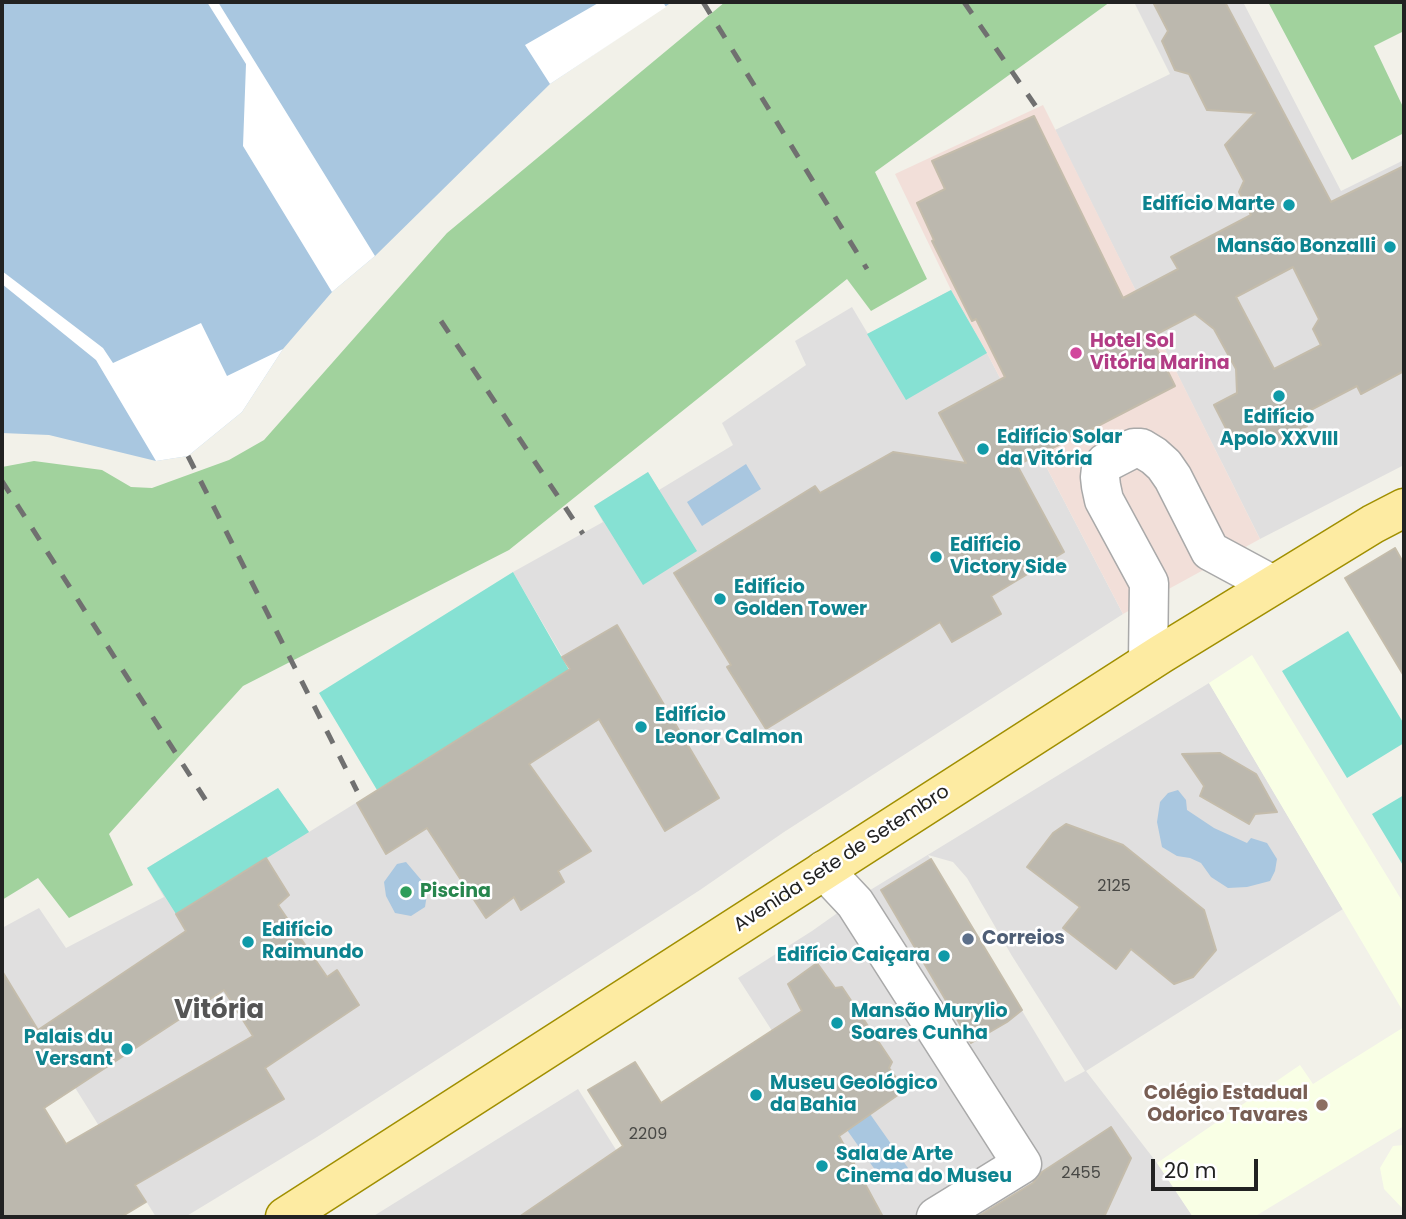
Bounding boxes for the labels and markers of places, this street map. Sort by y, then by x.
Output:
place label: Edifício Marte [1142,194,1275,216]
marker: Edifício Marte [1281,197,1297,213]
place label: Mansão Bonzalli [1217,236,1376,258]
marker: Mansão Bonzalli [1382,239,1398,255]
place label: Hotel Sol Vitória Marina [1090,331,1230,375]
marker: Hotel Sol Vitória Marina [1068,345,1084,361]
marker: Edifício Apolo XXVIII [1271,388,1287,404]
place label: Edifício Apolo XXVIII [1220,407,1338,451]
place label: Edifício Solar da Vitória [997,427,1122,471]
marker: Edifício Solar da Vitória [975,441,991,457]
place label: Edifício Victory Side [950,535,1067,579]
marker: Edifício Victory Side [928,549,944,565]
place label: Edifício Golden Tower [734,577,867,621]
marker: Edifício Golden Tower [712,591,728,607]
place label: Edifício Leonor Calmon [655,705,803,749]
marker: Edifício Leonor Calmon [633,719,649,735]
place label: Piscina [420,881,491,903]
marker: Piscina [398,884,414,900]
place label: Edifício Raimundo [262,920,364,964]
place label: Correios [982,928,1065,950]
marker: Correios [960,931,976,947]
marker: Edifício Raimundo [240,934,256,950]
place label: Edifício Caiçara [777,945,930,967]
marker: Edifício Caiçara [936,948,952,964]
place label: Mansão Murylio Soares Cunha [851,1001,1007,1045]
marker: Mansão Murylio Soares Cunha [829,1015,845,1031]
place label: Palais du Versant [24,1027,113,1071]
marker: Palais du Versant [119,1041,135,1057]
place label: Museu Geológico da Bahia [770,1073,937,1117]
place label: Colégio Estadual Odorico Tavares [1144,1083,1308,1127]
marker: Museu Geológico da Bahia [748,1087,764,1103]
marker: Colégio Estadual Odorico Tavares [1314,1097,1330,1113]
place label: Sala de Arte Cinema do Museu [836,1144,1012,1188]
marker: Sala de Arte Cinema do Museu [814,1158,830,1174]

